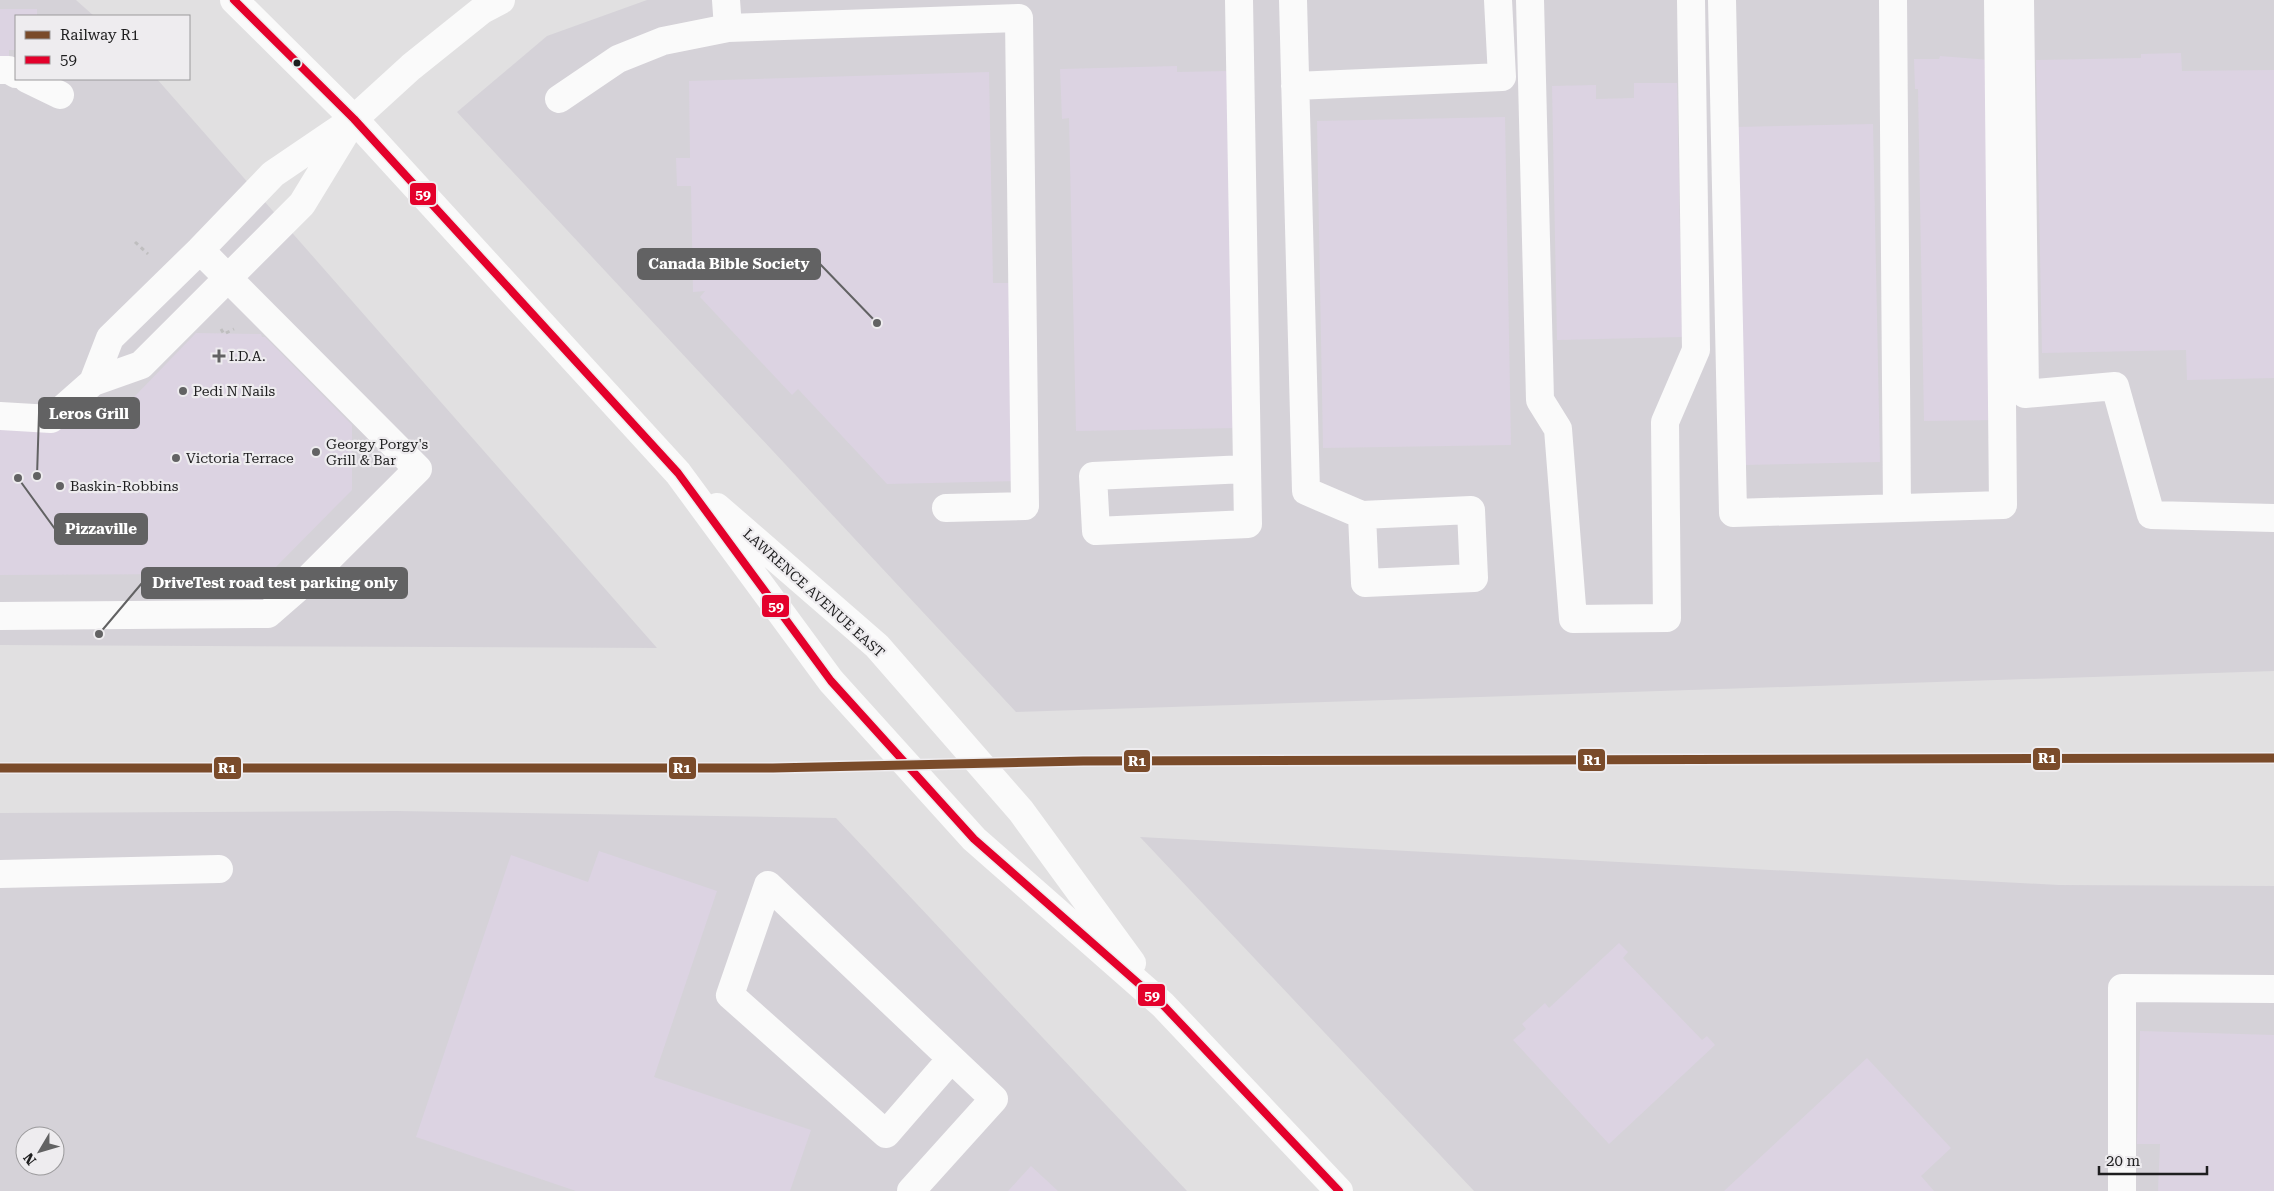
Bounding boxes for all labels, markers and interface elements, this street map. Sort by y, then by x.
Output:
legend [15,15,190,80]
text: Railway R1 [60,26,139,44]
text: 59 [60,51,77,69]
unlabelled marker [292,58,302,68]
line badge: 59 [409,182,437,206]
text: 59 [415,186,431,202]
callout: Canada Bible Society [638,249,820,279]
text: Canada Bible Society [648,255,810,273]
place label: I.D.A. [229,348,266,364]
marker: I.D.A. [213,350,225,362]
place label: Pedi N Nails [193,383,276,399]
marker: Pedi N Nails [177,385,189,397]
callout: Leros Grill [39,398,139,428]
text: Leros Grill [49,405,129,423]
place label: Georgy Porgy's Grill & Bar [326,436,428,468]
marker: Georgy Porgy's Grill & Bar [310,446,322,458]
place label: Victoria Terrace [186,450,294,466]
marker: Victoria Terrace [170,452,182,464]
place label: Baskin-Robbins [70,478,179,494]
marker: Baskin-Robbins [54,480,66,492]
callout: Pizzaville [55,514,147,544]
text: Pizzaville [65,520,137,538]
street label: LAWRENCE AVENUE EAST [740,525,888,661]
callout: DriveTest road test parking only [142,568,407,598]
text: DriveTest road test parking only [152,574,398,592]
line badge: 59 [761,594,790,618]
text: 59 [768,598,784,614]
line badge: R1 [2032,747,2061,771]
line badge: R1 [1577,748,1606,772]
line badge: R1 [1123,749,1151,773]
text: R1 [2038,750,2056,766]
text: R1 [1583,752,1601,768]
text: R1 [1128,753,1146,769]
line badge: R1 [213,756,242,780]
line badge: R1 [668,756,697,780]
text: R1 [218,760,236,776]
text: R1 [673,760,691,776]
line badge: 59 [1137,983,1166,1007]
text: 59 [1144,987,1160,1003]
north arrow [15,1126,65,1176]
scale bar [2099,1144,2206,1176]
text: N [20,1150,39,1168]
text: 20 m [2106,1152,2141,1170]

